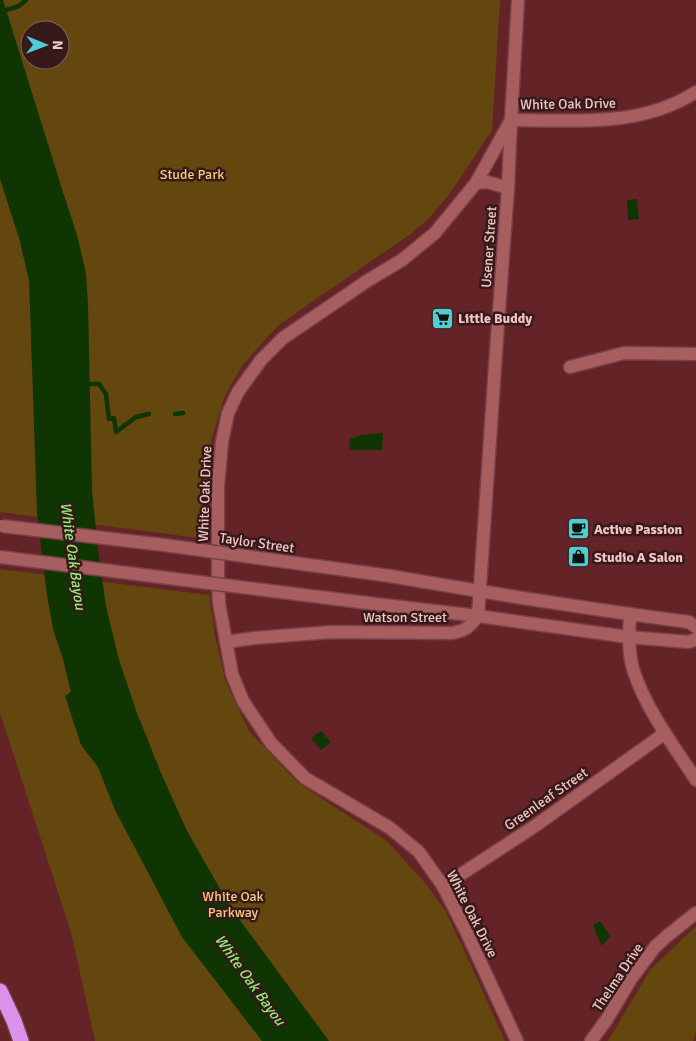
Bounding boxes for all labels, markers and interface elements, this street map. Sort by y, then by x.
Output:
north arrow [20,20,70,70]
text: N [49,40,66,50]
street label: White Oak Drive [520,95,616,113]
park label: Stude Park [160,166,224,183]
street label: Usener Street [478,206,500,288]
supermarket icon: Little Buddy [430,306,454,330]
place label: Little Buddy [458,310,532,327]
street label: White Oak Drive [195,446,215,542]
water label: White Oak Bayou [57,501,90,612]
cafe icon: Active Passion [566,517,590,541]
place label: Active Passion [594,521,682,538]
street label: Taylor Street [219,529,296,557]
shop icon: Studio A Salon [566,545,590,569]
place label: Studio A Salon [594,549,683,566]
street label: Watson Street [363,609,447,626]
street label: Greenleaf Street [501,764,591,834]
street label: White Oak Drive [443,868,501,960]
park label: White Oak Parkway [202,888,264,921]
water label: White Oak Bayou [211,931,290,1030]
street label: Thelma Drive [589,940,647,1014]

